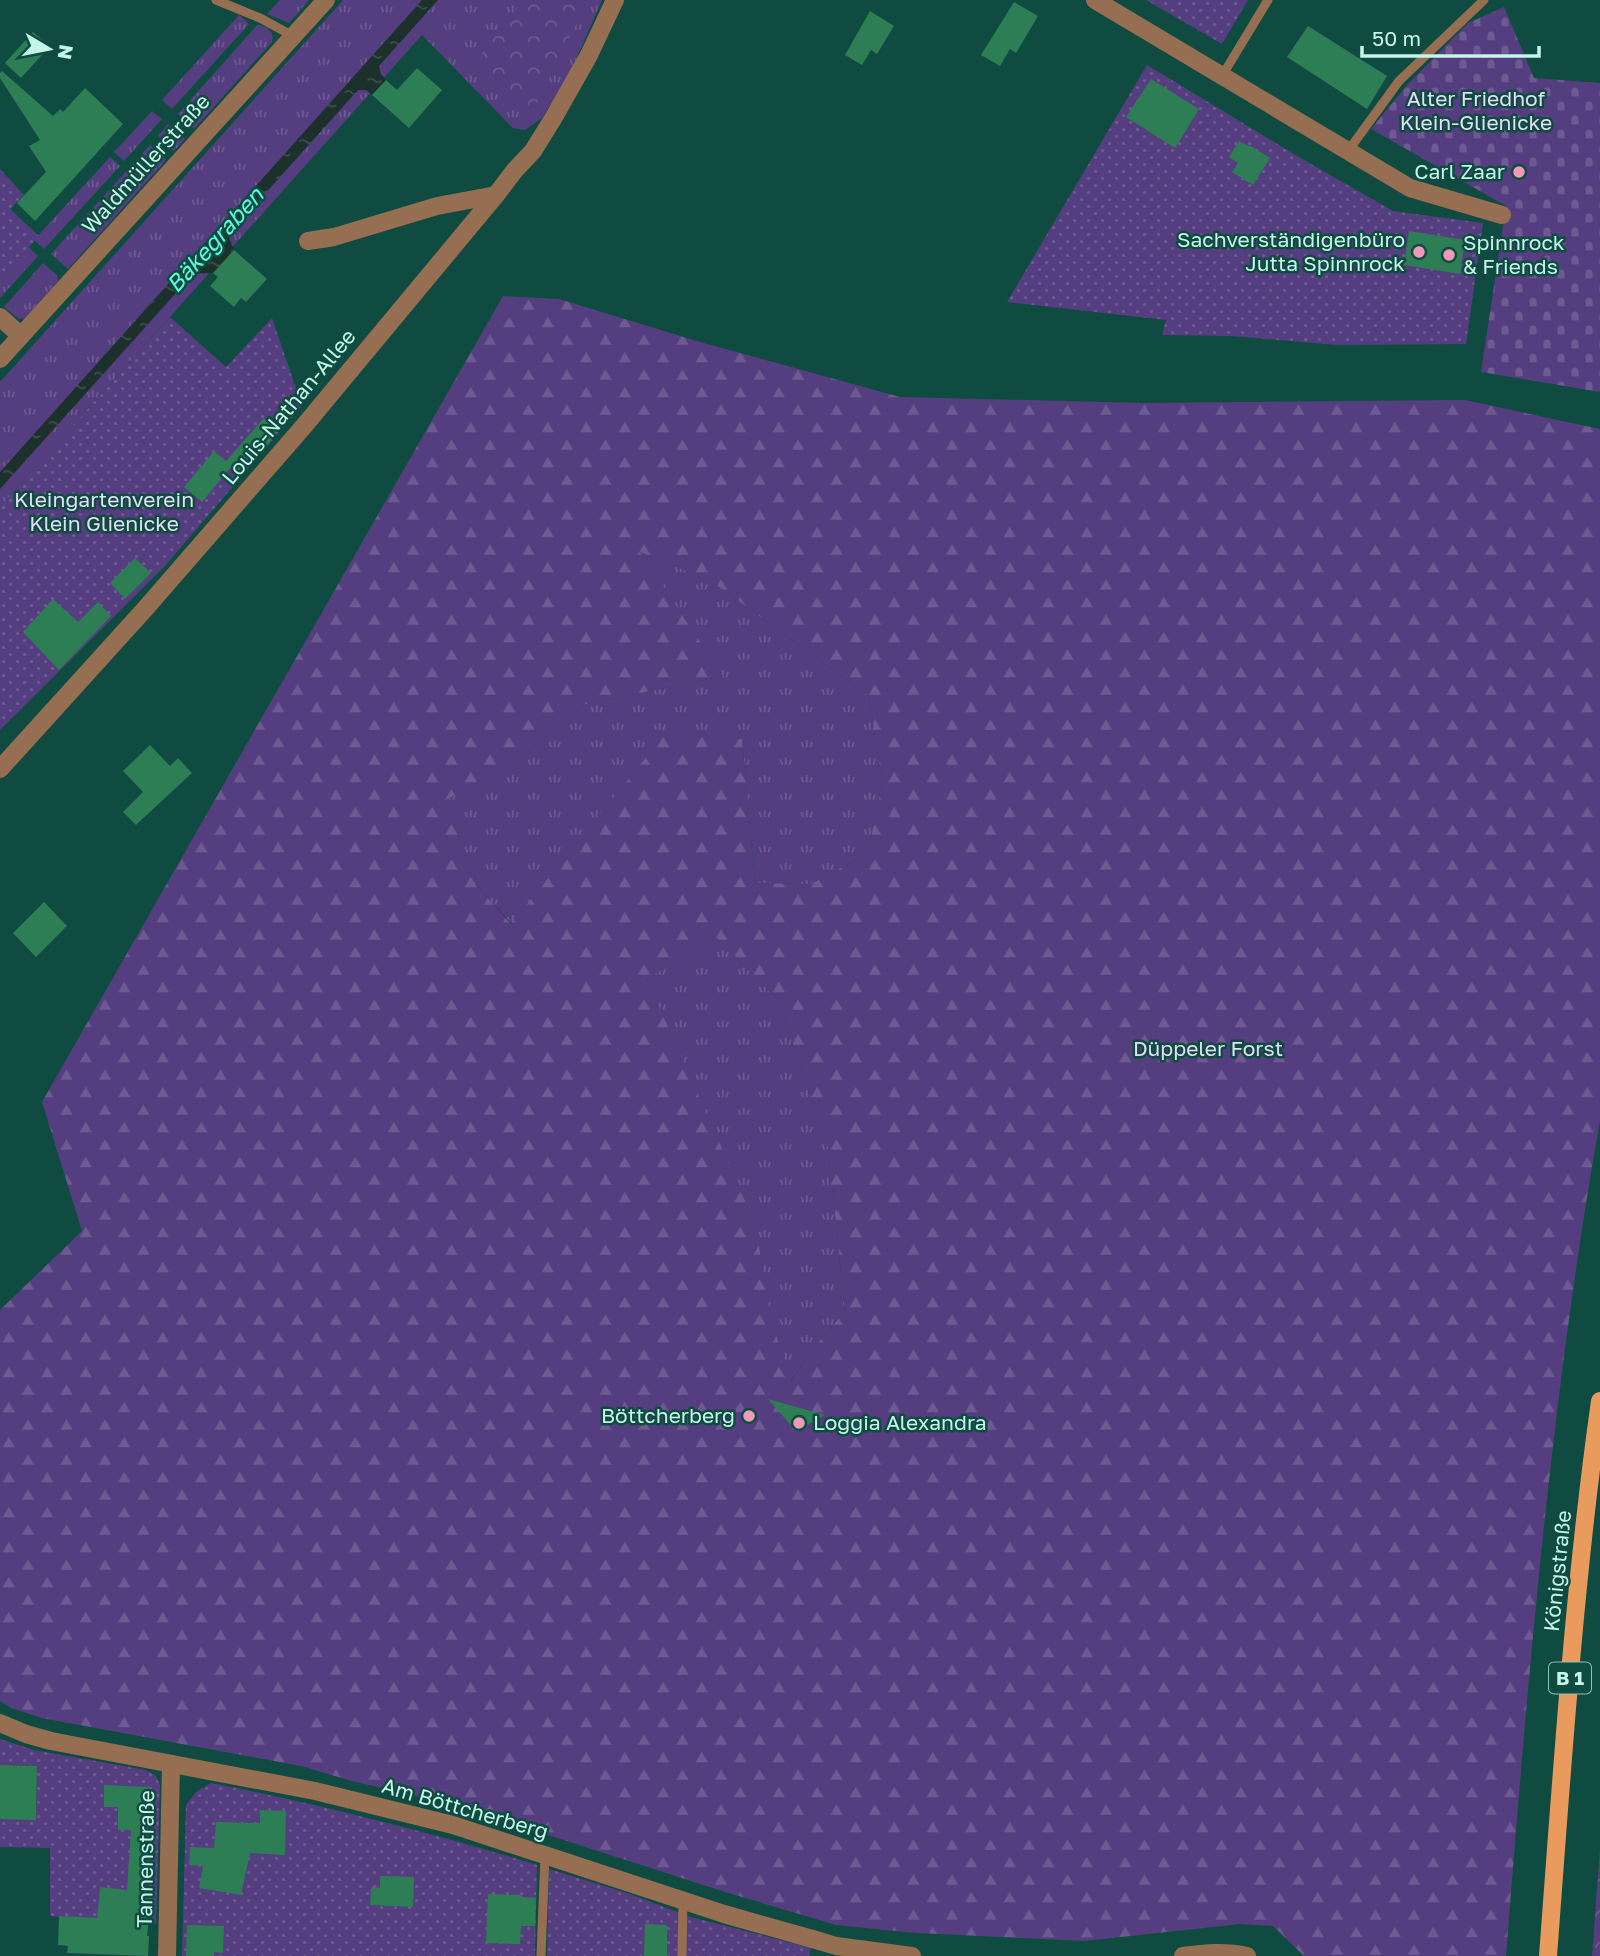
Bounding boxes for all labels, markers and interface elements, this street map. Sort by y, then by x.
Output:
north arrow [14,14,84,84]
scale bar [1362,14,1539,58]
text: 50 m [1372,25,1421,51]
text: N [54,43,79,61]
park label: Alter Friedhof Klein-Glienicke [1400,85,1552,135]
street label: Waldmüllerstraße [76,88,215,239]
place label: Carl Zaar [1414,158,1505,184]
marker: Carl Zaar [1511,164,1527,180]
water label: Bäkegraben [160,180,269,298]
place label: Sachverständigenbüro Jutta Spinnrock [1177,226,1405,276]
place label: Spinnrock & Friends [1463,229,1565,279]
marker: Sachverständigenbüro Jutta Spinnrock [1411,244,1427,260]
marker: Spinnrock & Friends [1441,247,1457,263]
street label: Louis-Nathan-Allee [216,323,361,489]
park label: Kleingartenverein Klein Glienicke [14,486,194,536]
park label: Düppeler Forst [1133,1035,1283,1061]
place label: Böttcherberg [601,1402,735,1428]
marker: Böttcherberg [741,1408,757,1424]
place label: Loggia Alexandra [813,1409,987,1435]
marker: Loggia Alexandra [791,1415,807,1431]
street label: Königstraße [1538,1509,1576,1633]
road number: B 1 [1549,1662,1591,1694]
street label: Am Böttcherberg [379,1772,551,1844]
street label: Tannenstraße [131,1790,159,1928]

